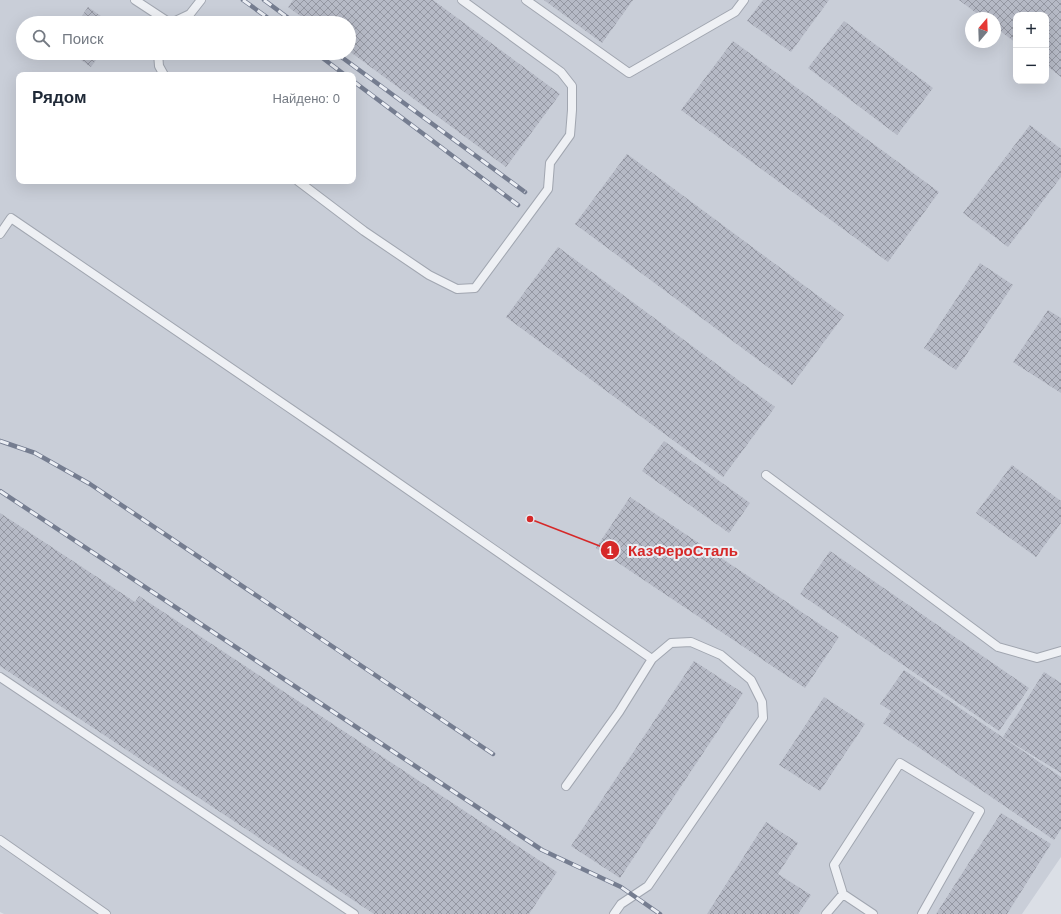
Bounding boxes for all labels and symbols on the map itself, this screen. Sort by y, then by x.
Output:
north arrow [965,12,1001,48]
callout: КазФероСталь [600,537,746,564]
text: КазФероСталь [628,542,738,559]
text: 1 [607,544,614,558]

